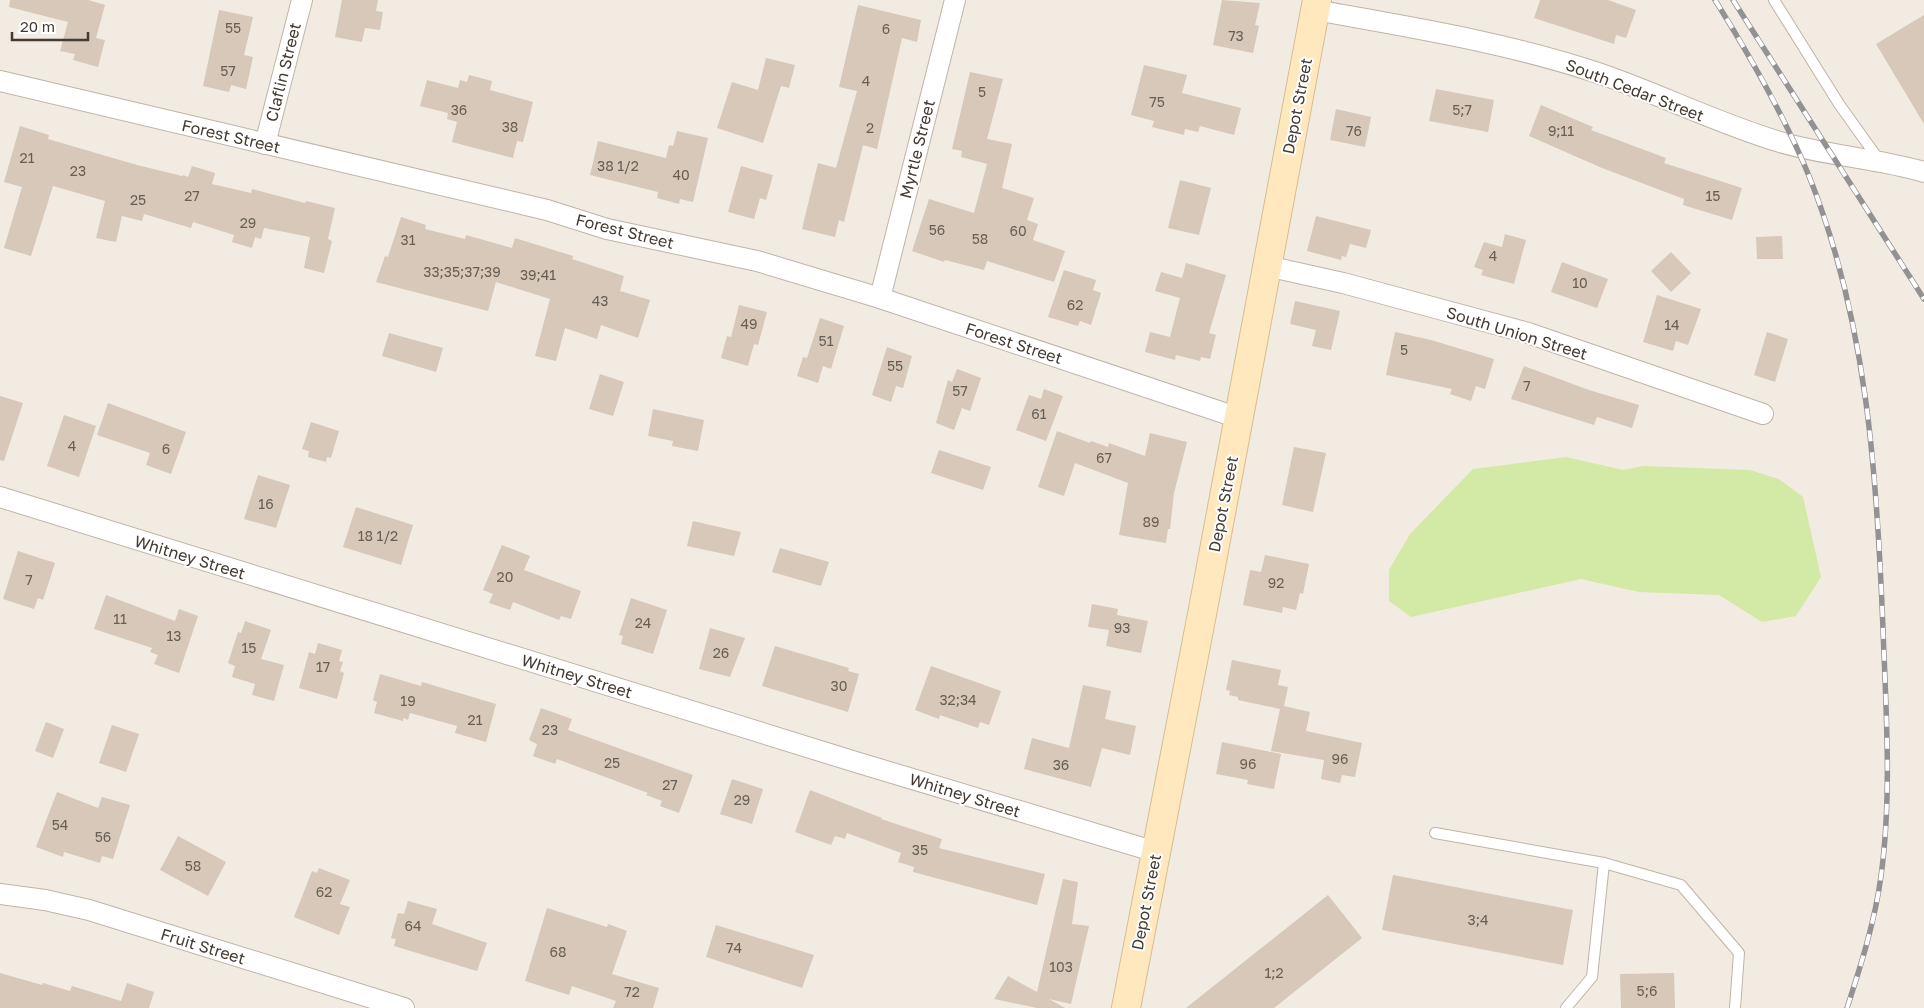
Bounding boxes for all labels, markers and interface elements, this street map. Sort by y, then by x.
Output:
scale bar [12,10,89,42]
text: 20 m [20,17,55,35]
house number: 55 [225,19,241,36]
street label: Claflin Street [261,20,305,124]
house number: 6 [882,20,890,37]
house number: 73 [1228,27,1244,44]
street label: South Cedar Street [1563,54,1707,126]
street label: Depot Street [1278,56,1316,156]
house number: 57 [220,62,236,79]
house number: 4 [862,72,870,89]
house number: 5 [978,83,986,100]
house number: 75 [1149,93,1165,110]
street label: Myrtle Street [895,97,939,201]
house number: 36 [451,101,467,118]
house number: 5;7 [1452,101,1472,118]
street label: Forest Street [180,115,282,157]
house number: 38 [502,118,518,135]
house number: 2 [866,119,874,136]
house number: 76 [1346,122,1362,139]
house number: 9;11 [1548,122,1574,139]
house number: 21 [20,149,35,166]
house number: 38 1/2 [597,157,639,174]
house number: 23 [70,162,86,179]
house number: 40 [672,166,690,183]
house number: 27 [184,187,200,204]
house number: 15 [1706,187,1720,204]
house number: 25 [130,191,146,208]
street label: Forest Street [574,209,676,253]
house number: 29 [240,214,256,231]
house number: 56 [929,221,945,238]
house number: 60 [1009,222,1027,239]
house number: 58 [972,230,988,247]
house number: 31 [401,231,416,248]
house number: 4 [1489,247,1497,264]
house number: 33;35;37;39 [423,263,501,280]
house number: 39;41 [520,266,556,283]
house number: 10 [1572,274,1588,291]
house number: 43 [592,292,608,309]
house number: 62 [1067,296,1083,313]
street label: South Union Street [1444,302,1590,364]
house number: 49 [740,315,758,332]
house number: 14 [1664,316,1680,333]
street label: Forest Street [963,318,1065,368]
house number: 51 [819,332,834,349]
house number: 5 [1400,341,1408,358]
house number: 55 [887,357,903,374]
house number: 7 [1523,377,1531,394]
house number: 57 [952,382,968,399]
house number: 61 [1031,405,1047,422]
house number: 4 [68,437,76,454]
house number: 6 [162,440,170,457]
house number: 67 [1096,449,1112,466]
street label: Depot Street [1204,454,1242,554]
house number: 16 [258,495,274,512]
house number: 89 [1142,513,1160,530]
house number: 18 1/2 [358,527,398,544]
street label: Whitney Street [132,531,248,583]
house number: 20 [497,568,513,585]
house number: 7 [25,571,33,588]
house number: 92 [1268,574,1284,591]
house number: 11 [113,610,127,627]
house number: 24 [635,614,651,631]
house number: 93 [1114,619,1130,636]
house number: 13 [167,627,181,644]
house number: 15 [242,639,256,656]
house number: 26 [713,644,729,661]
street label: Whitney Street [519,650,635,702]
house number: 17 [316,658,330,675]
house number: 30 [831,677,847,694]
house number: 32;34 [939,691,977,708]
house number: 19 [400,692,416,709]
house number: 21 [468,711,483,728]
house number: 23 [542,721,558,738]
house number: 96 [1332,750,1348,767]
house number: 25 [604,754,620,771]
house number: 96 [1240,755,1256,772]
house number: 36 [1053,756,1069,773]
street label: Whitney Street [907,769,1023,821]
house number: 27 [662,776,678,793]
house number: 29 [734,791,750,808]
house number: 54 [52,816,68,833]
house number: 56 [95,828,111,845]
house number: 35 [912,841,928,858]
street label: Depot Street [1127,852,1165,952]
house number: 58 [185,857,201,874]
house number: 62 [316,883,332,900]
house number: 3;4 [1468,911,1488,928]
house number: 64 [404,917,422,934]
street label: Fruit Street [158,924,248,968]
house number: 74 [726,939,742,956]
house number: 68 [549,943,567,960]
house number: 103 [1049,958,1073,975]
house number: 1;2 [1264,964,1284,981]
house number: 5;6 [1637,982,1657,999]
house number: 72 [624,983,640,1000]

